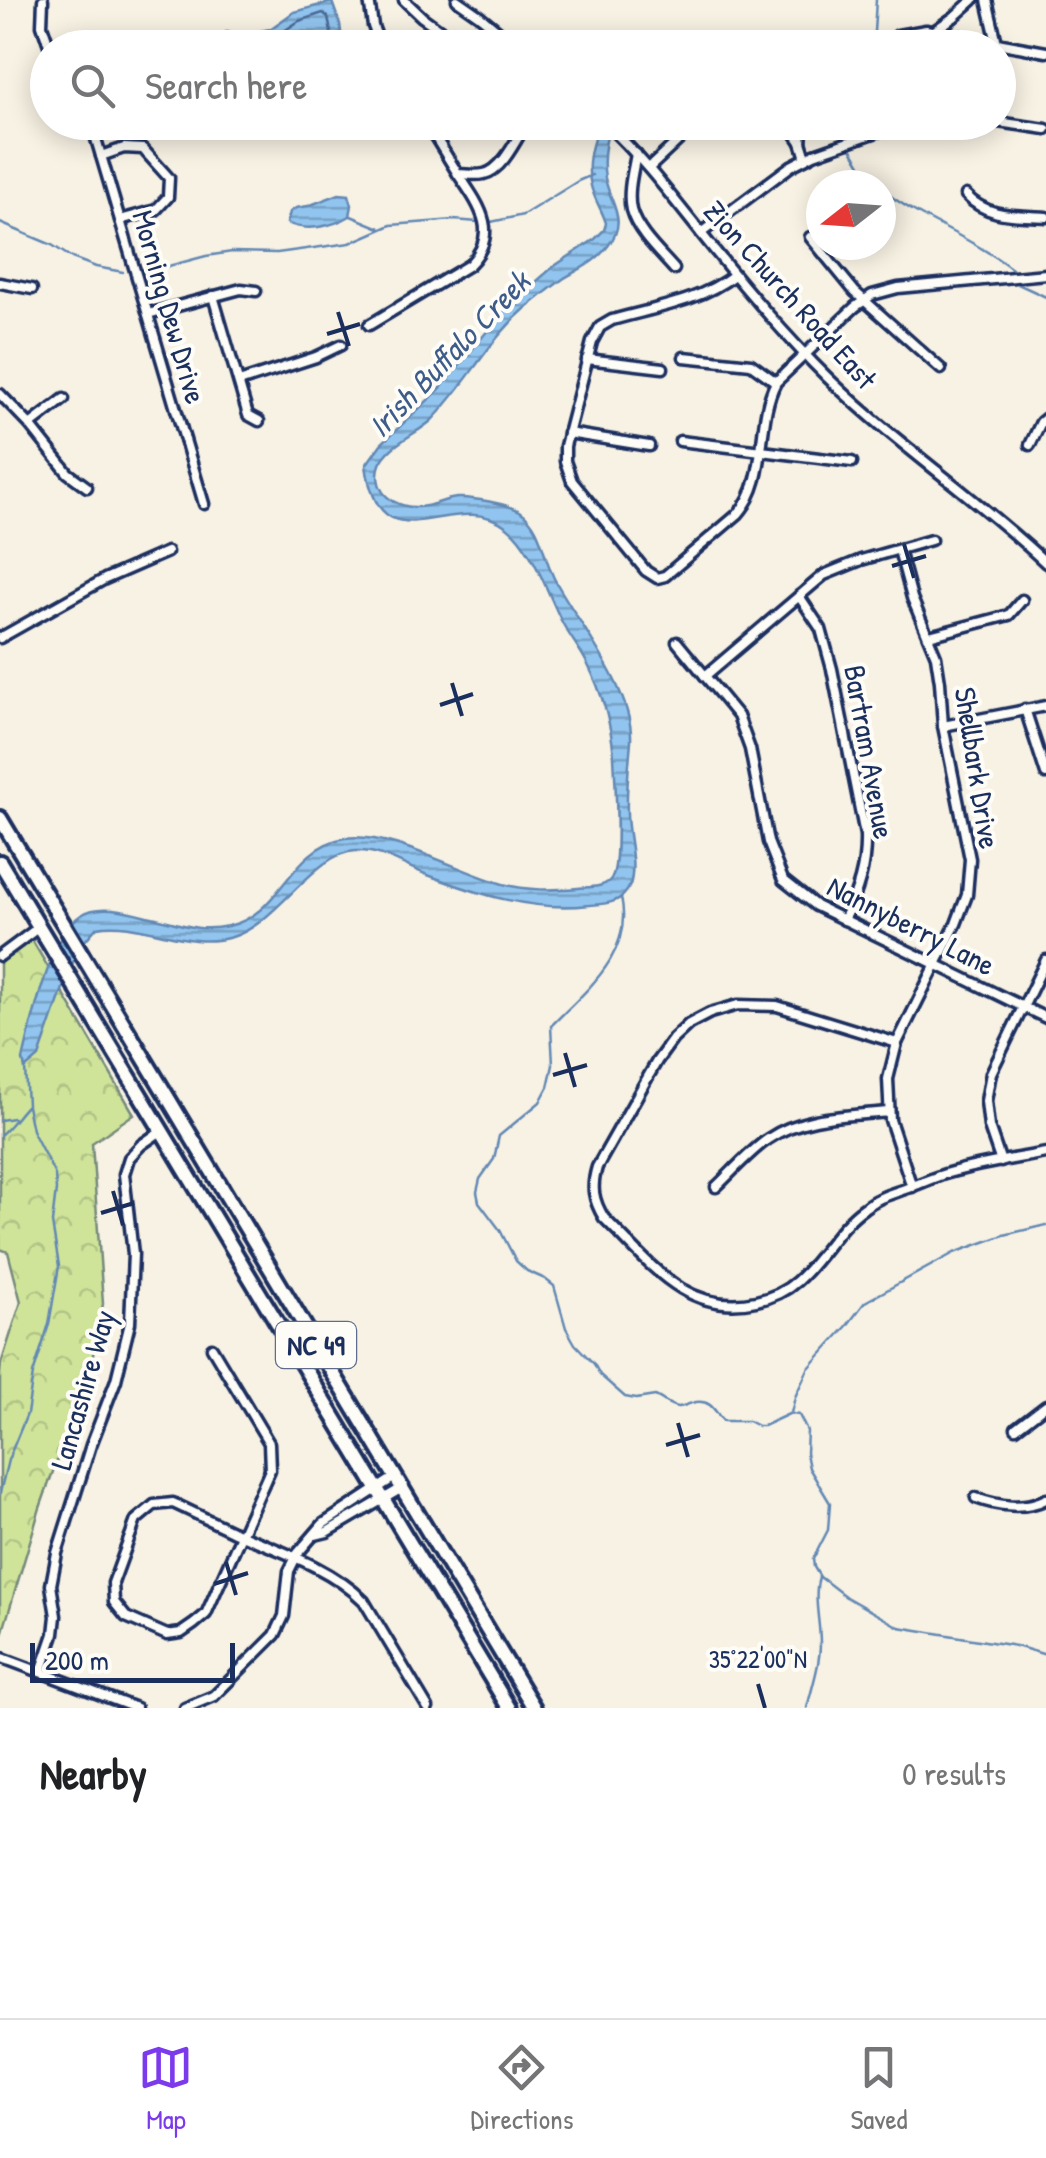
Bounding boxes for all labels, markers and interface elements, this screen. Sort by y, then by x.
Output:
search box [30,30,1016,140]
icon: search [65,58,120,113]
text: Search here [145,59,307,111]
north arrow [806,170,896,260]
street label: Zion Church Road East [695,191,887,398]
street label: Morning Dew Drive [123,206,217,408]
water label: Irish Buffalo Creek [358,259,541,446]
street label: Bartram Avenue [835,662,905,842]
street label: Shellbark Drive [946,684,1010,851]
street label: Nannyberry Lane [821,866,1002,984]
street label: Lancashire Way [40,1305,124,1474]
road number: NC 49 [276,1322,356,1368]
scale bar [30,1638,235,1682]
text: 200 m [45,1641,109,1679]
text: 35°22'00"N [709,1642,807,1676]
text: Nearby [40,1745,147,1802]
text: 0 results [902,1752,1006,1795]
tab: Map [138,2040,193,2138]
tab: Directions [470,2040,573,2138]
tab: Saved [850,2040,908,2138]

